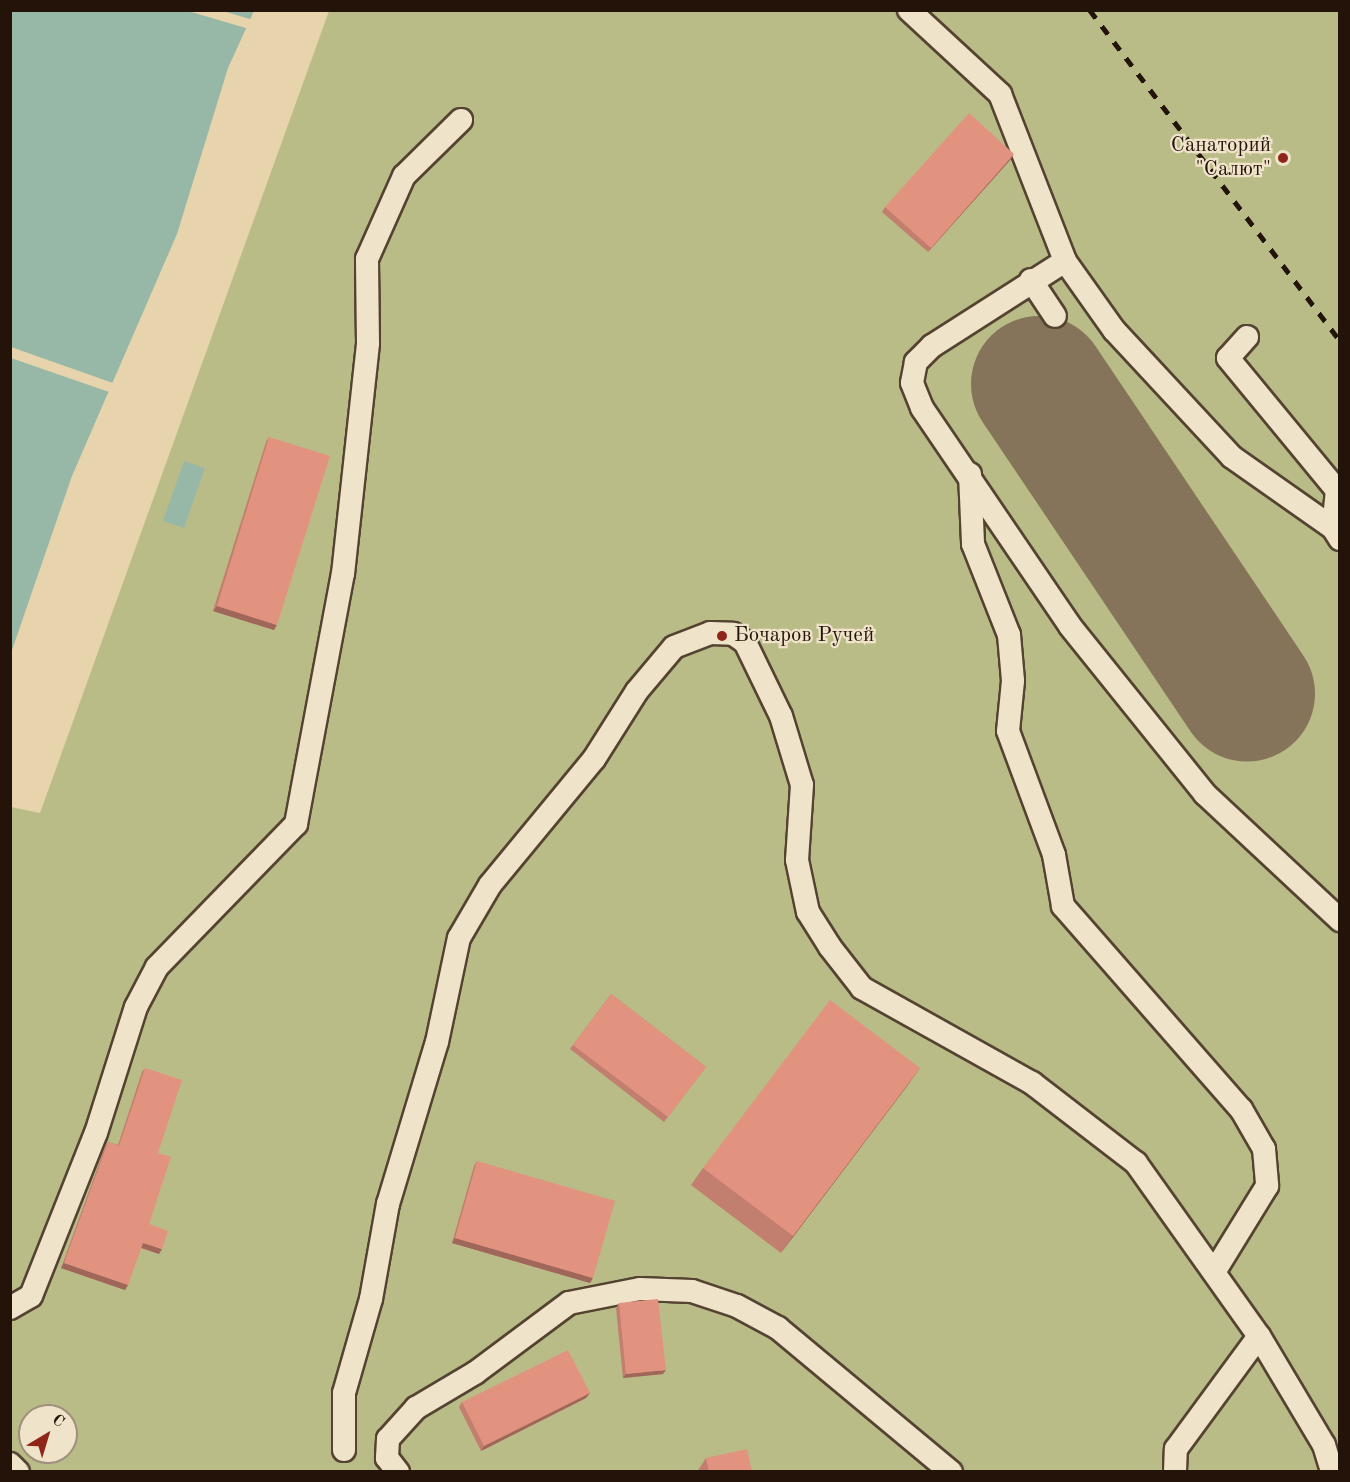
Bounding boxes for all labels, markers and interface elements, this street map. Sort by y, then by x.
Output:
place label: Санаторий "Салют" [1171,133,1271,183]
marker: Санаторий "Салют" [1276,151,1290,165]
place label: Бочаров Ручей [734,623,874,649]
marker: Бочаров Ручей [715,629,729,643]
north arrow [18,1404,78,1464]
text: С [49,1412,67,1431]

